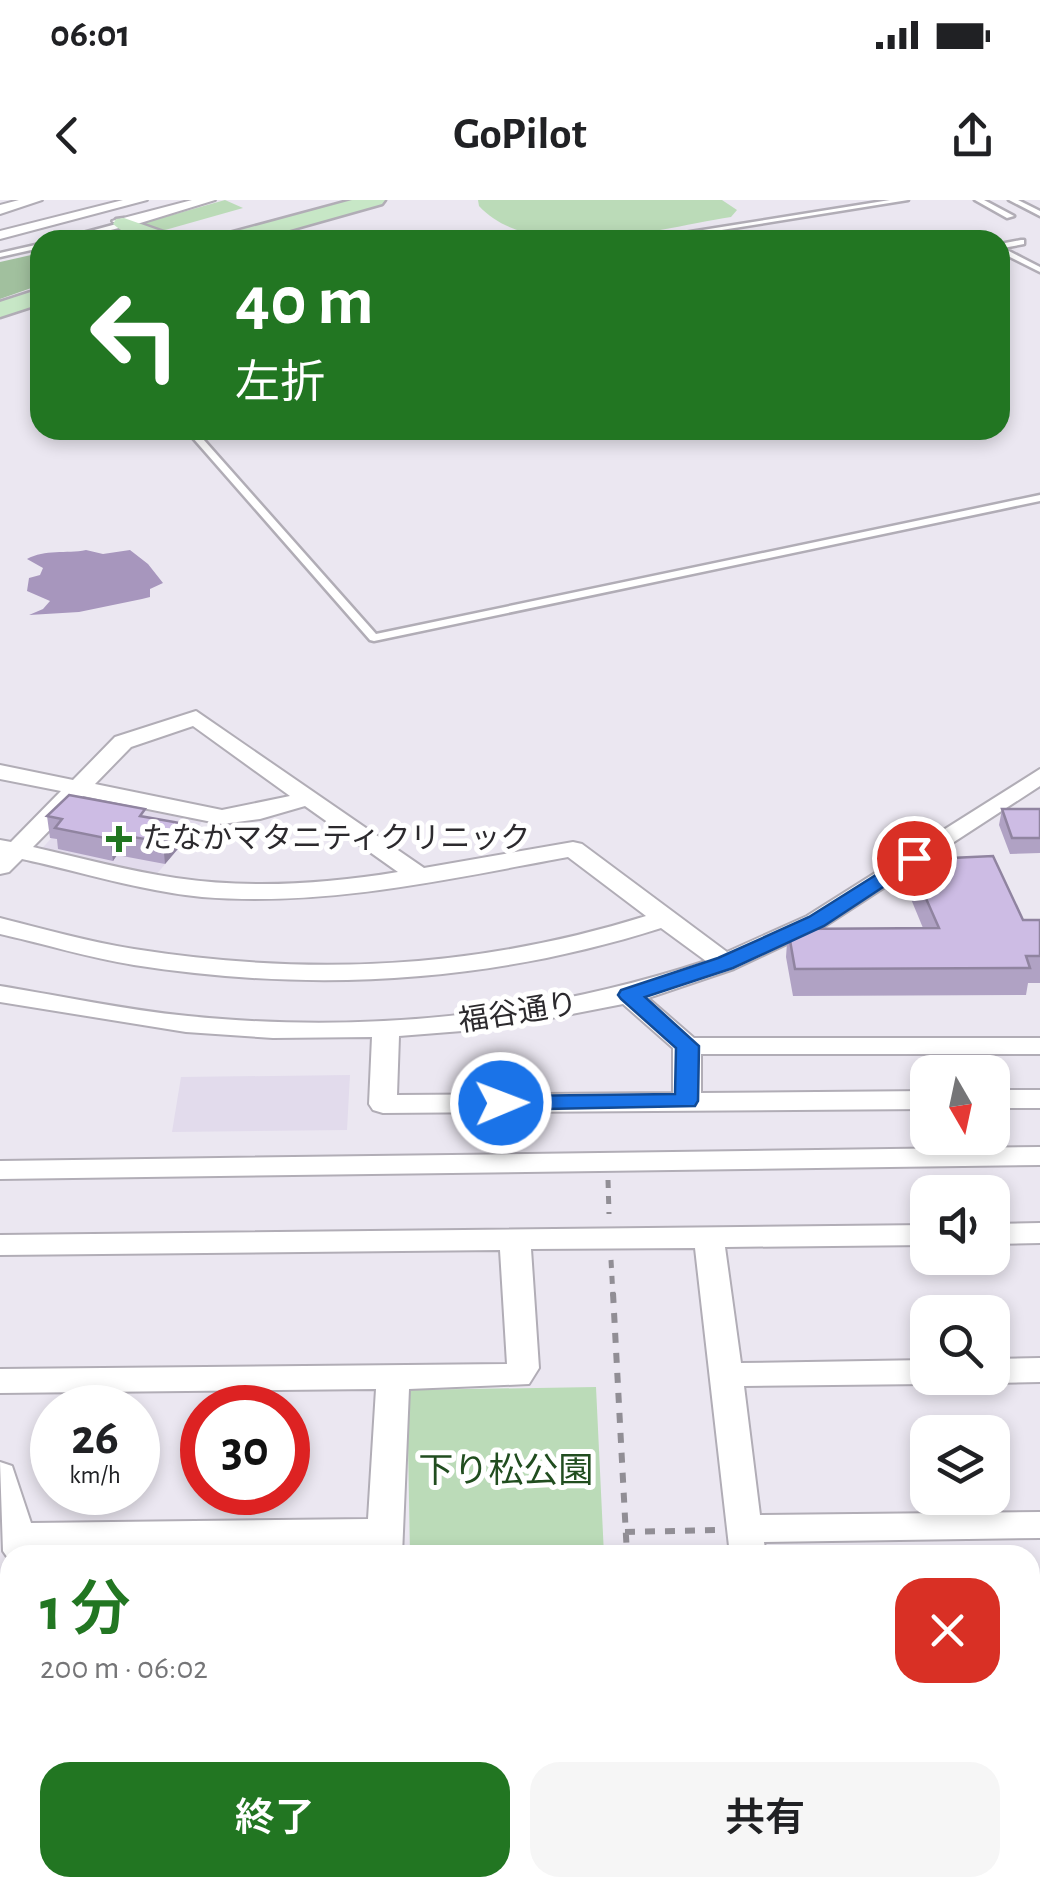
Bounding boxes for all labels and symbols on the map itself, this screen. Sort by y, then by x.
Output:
pin [872,816,957,901]
place label: たなかマタニティクリニック [142,823,530,854]
marker: たなかマタニティクリニック [106,826,132,852]
street label: 福谷通り [456,987,580,1037]
position arrow [449,1051,553,1155]
north arrow [910,1055,1010,1155]
speed limit sign: 30 [180,1385,310,1515]
park label: 下り松公園 [418,1452,594,1489]

